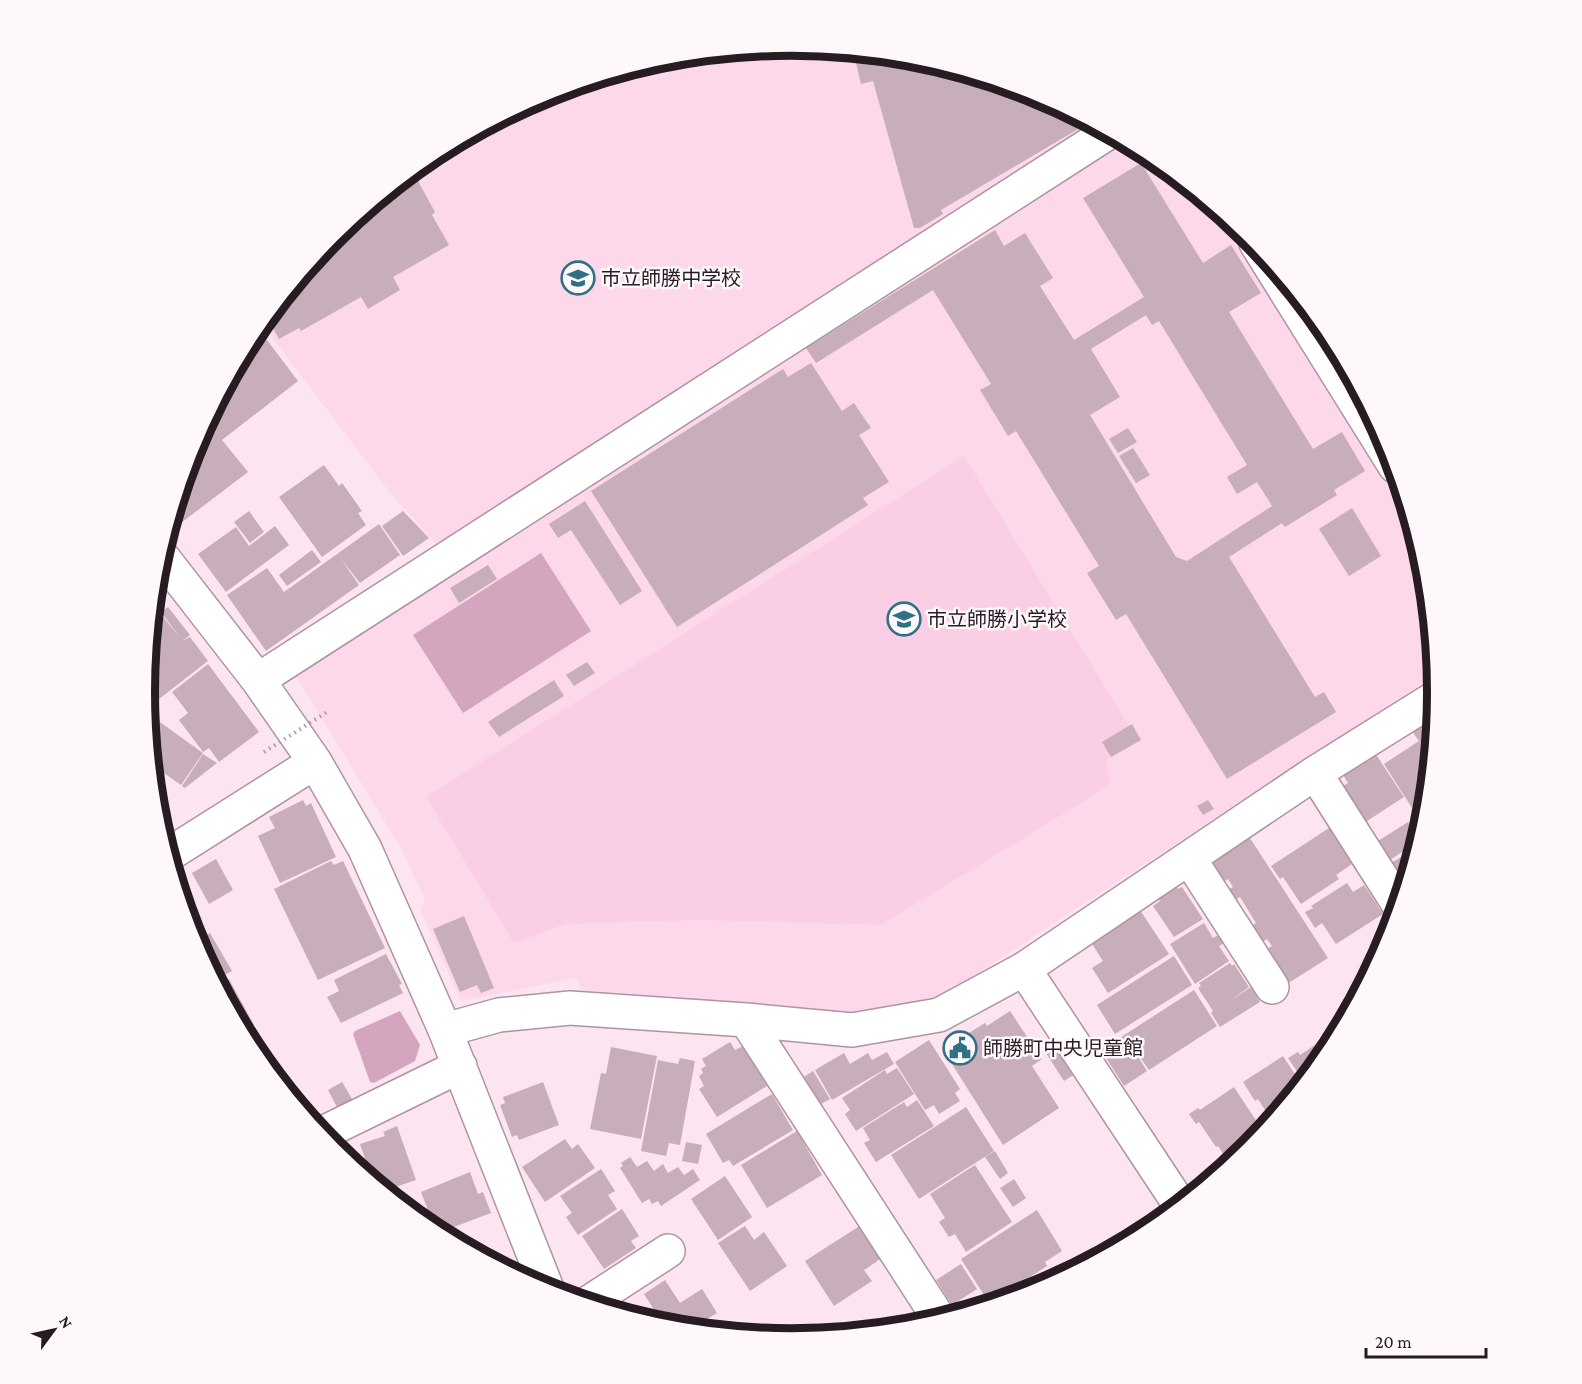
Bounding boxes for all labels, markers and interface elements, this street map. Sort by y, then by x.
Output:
school or university icon: 市立師勝中学校 [560,260,596,296]
place label: 市立師勝中学校 [601,267,741,289]
school or university icon: 市立師勝小学校 [886,601,922,637]
place label: 市立師勝小学校 [927,608,1067,630]
public building icon: 師勝町中央児童館 [942,1030,978,1066]
place label: 師勝町中央児童館 [983,1037,1143,1059]
north arrow [24,1300,84,1360]
text: N [56,1313,76,1331]
scale bar [1366,1321,1486,1359]
text: 20 m [1375,1332,1412,1352]

